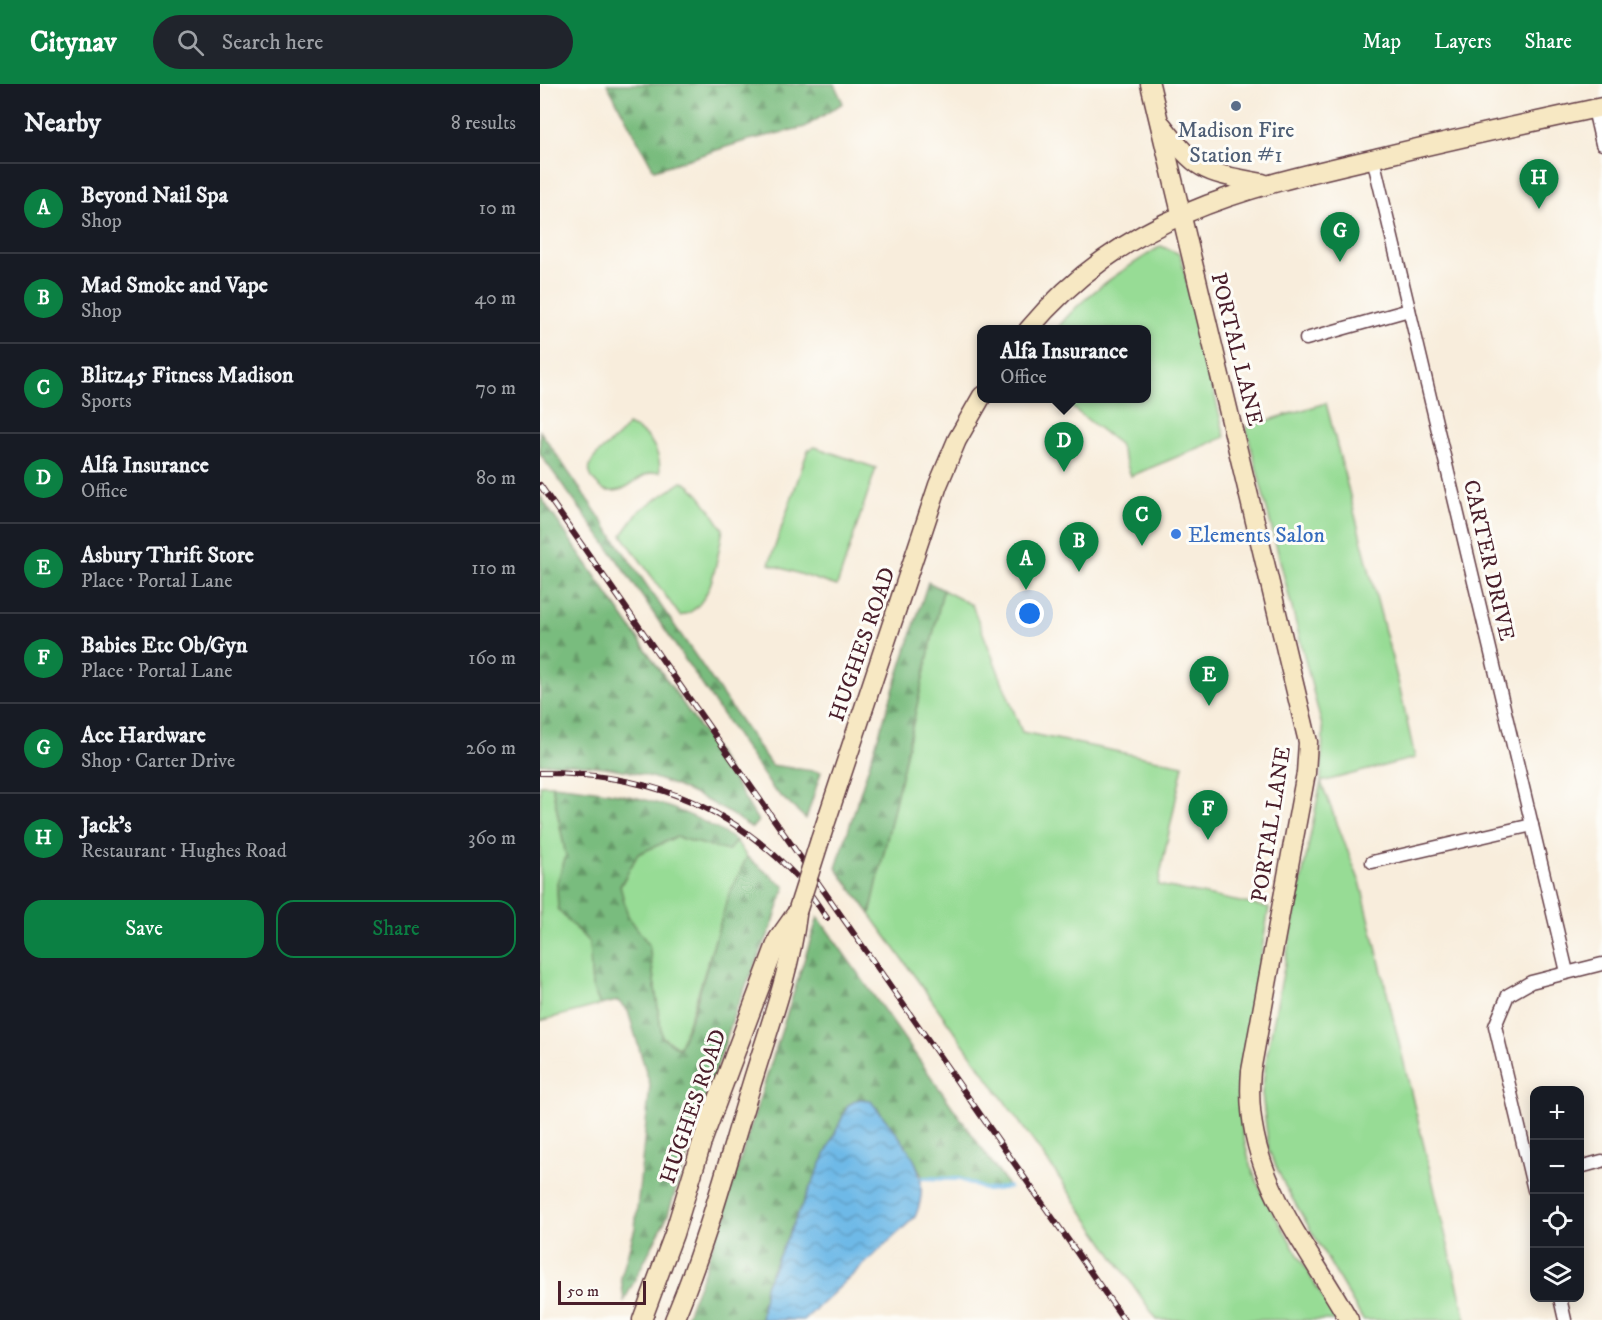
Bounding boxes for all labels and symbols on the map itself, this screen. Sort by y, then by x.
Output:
marker: Madison Fire Station #1 [1229,99,1243,113]
place label: Madison Fire Station #1 [1178,117,1294,169]
pin: H [1520,160,1558,209]
pin: G [1320,212,1360,262]
street label: PORTAL LANE [1204,270,1269,429]
pin: D [1044,422,1084,472]
street label: CARTER DRIVE [1457,477,1520,643]
pin: C [1122,496,1162,546]
pin: B [1060,522,1098,572]
place label: Elements Salon [1188,522,1325,549]
marker: Elements Salon [1169,527,1183,541]
pin: A [1006,540,1046,590]
street label: HUGHES ROAD [823,564,901,725]
your location [1015,599,1044,628]
pin: E [1190,656,1228,706]
street label: PORTAL LANE [1246,744,1297,904]
pin: F [1188,790,1228,840]
street label: HUGHES ROAD [654,1026,732,1187]
scale bar [558,1278,646,1306]

